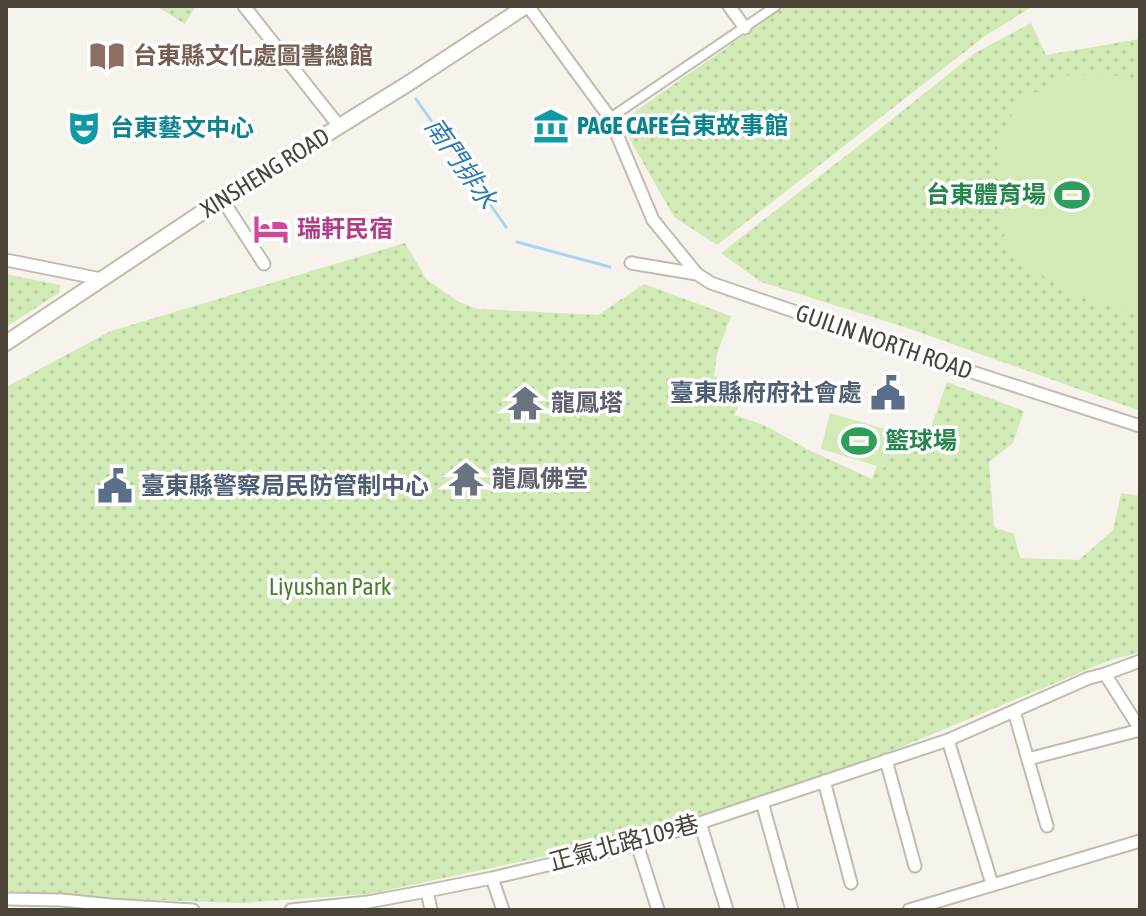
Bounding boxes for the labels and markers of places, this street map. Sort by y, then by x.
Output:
library icon: 台東縣文化處圖書總館 [88,37,126,75]
place label: 台東縣文化處圖書總館 [133,42,373,69]
museum icon: PAGE CAFE台東故事館 [532,107,570,145]
theatre icon: 台東藝文中心 [65,109,103,147]
place label: PAGE CAFE台東故事館 [577,112,788,139]
place label: 台東藝文中心 [110,114,254,141]
sports icon: 台東體育場 [1053,176,1091,214]
place label: 台東體育場 [926,181,1046,208]
hotel icon: 瑞軒民宿 [252,210,290,248]
place label: 瑞軒民宿 [297,215,393,242]
public building icon: 臺東縣府府社會處 [869,374,907,412]
place label: 臺東縣府府社會處 [670,379,862,406]
temple icon: 龍鳳塔 [506,384,544,422]
place label: 龍鳳塔 [551,389,623,416]
sports icon: 籃球場 [840,422,878,460]
place label: 籃球場 [885,427,957,454]
temple icon: 龍鳳佛堂 [447,460,485,498]
place label: 龍鳳佛堂 [492,465,588,492]
public building icon: 臺東縣警察局民防管制中心 [96,467,134,505]
place label: 臺東縣警察局民防管制中心 [141,472,429,499]

